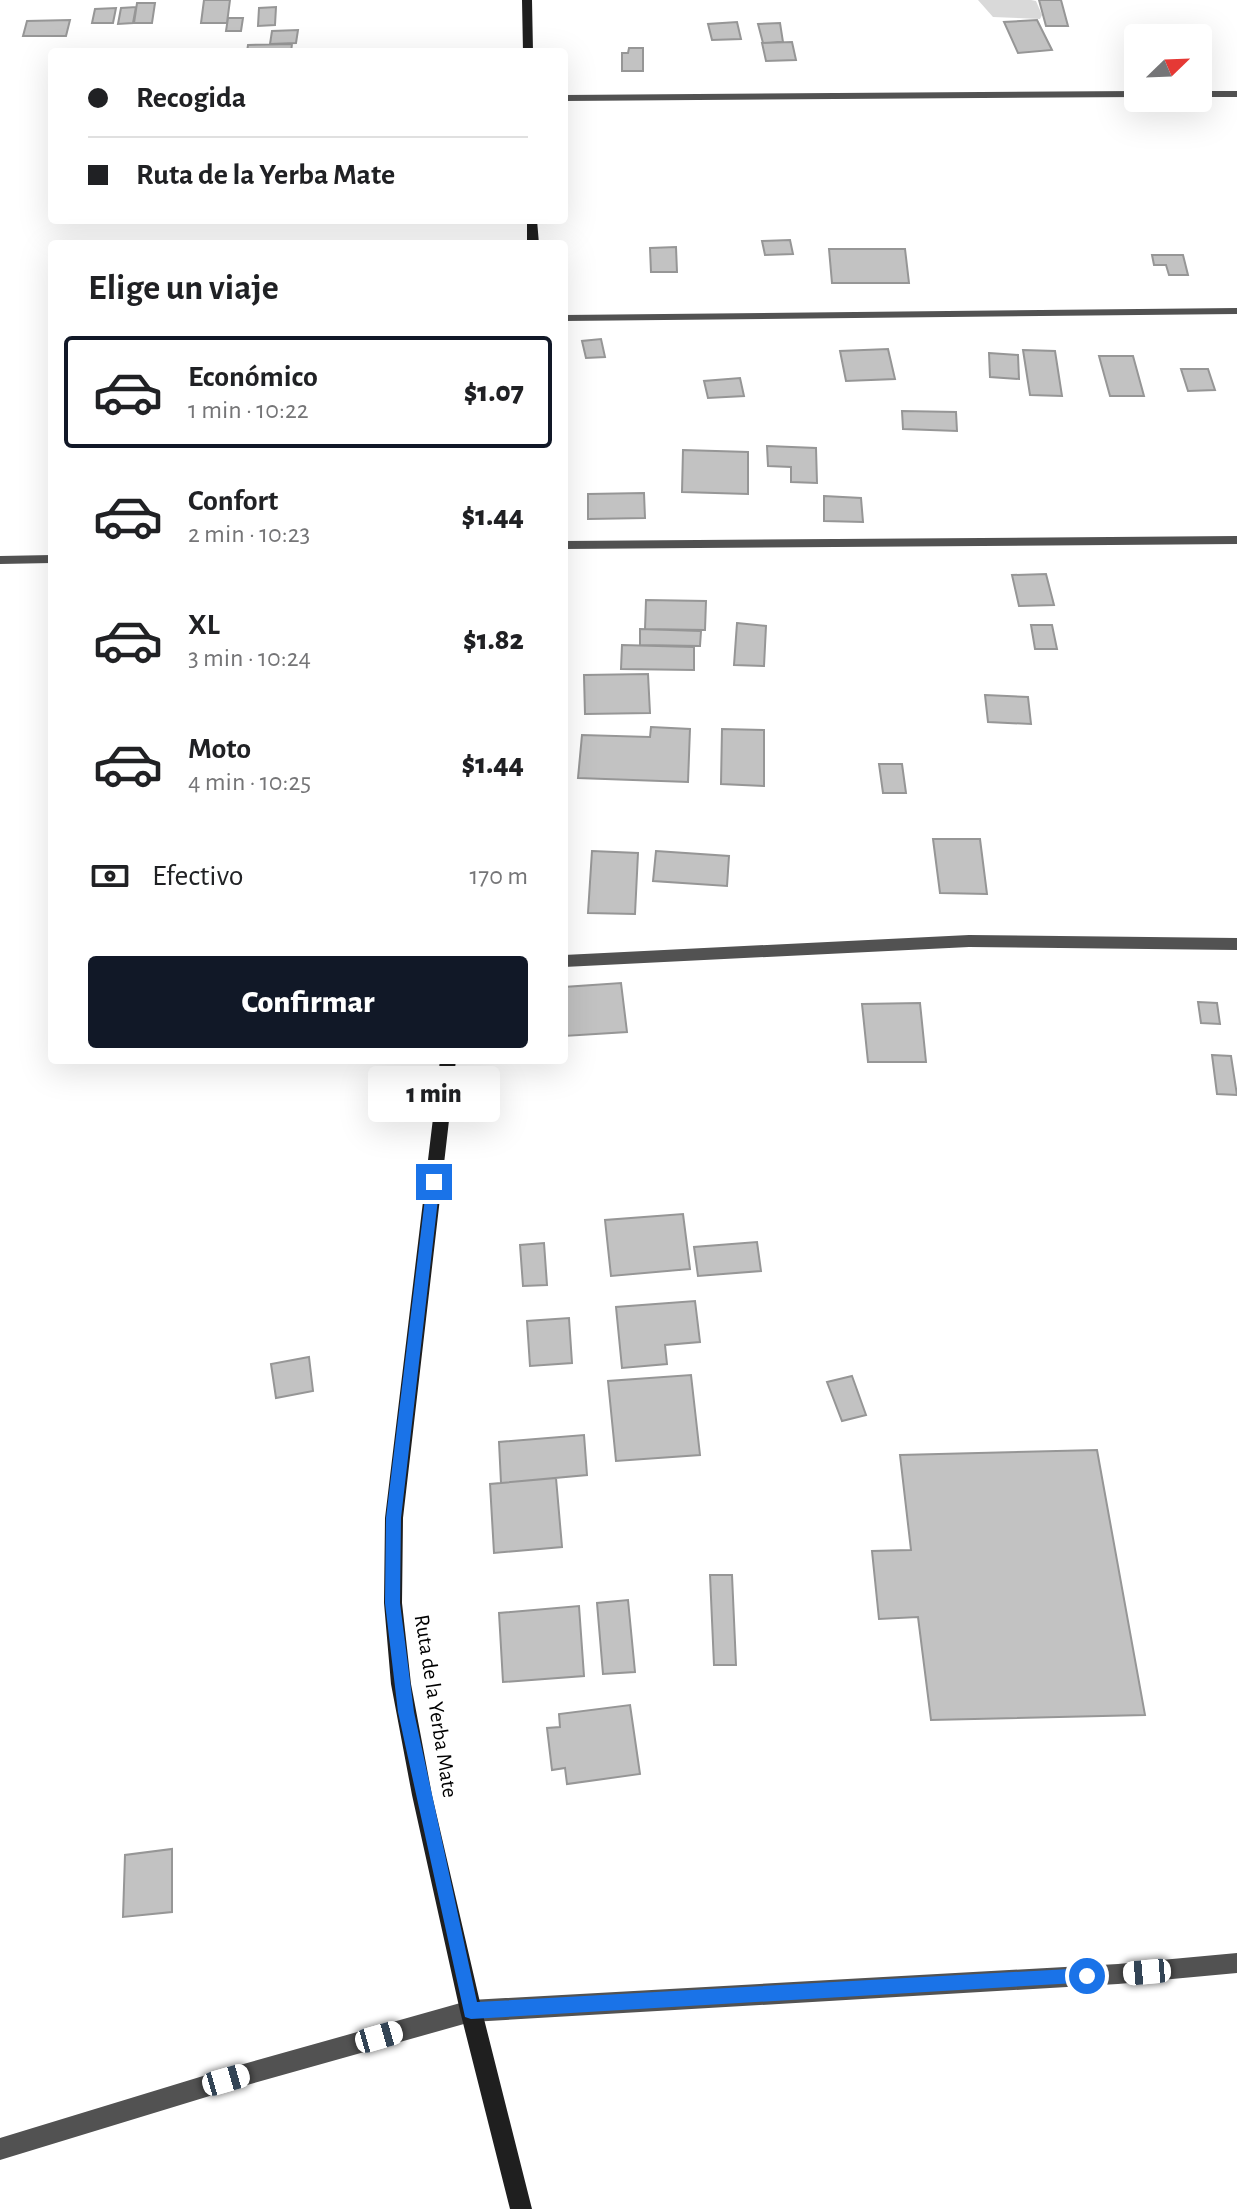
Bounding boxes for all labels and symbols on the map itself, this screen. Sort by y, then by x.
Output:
north arrow [1124,24,1212,112]
callout: 1 min [368,1066,500,1122]
route end [416,1164,452,1200]
street label: Ruta de la Yerba Mate [411,1613,461,1799]
route start [1069,1958,1105,1994]
car [1122,1958,1172,1986]
car [353,2019,405,2055]
car [200,2062,252,2098]

